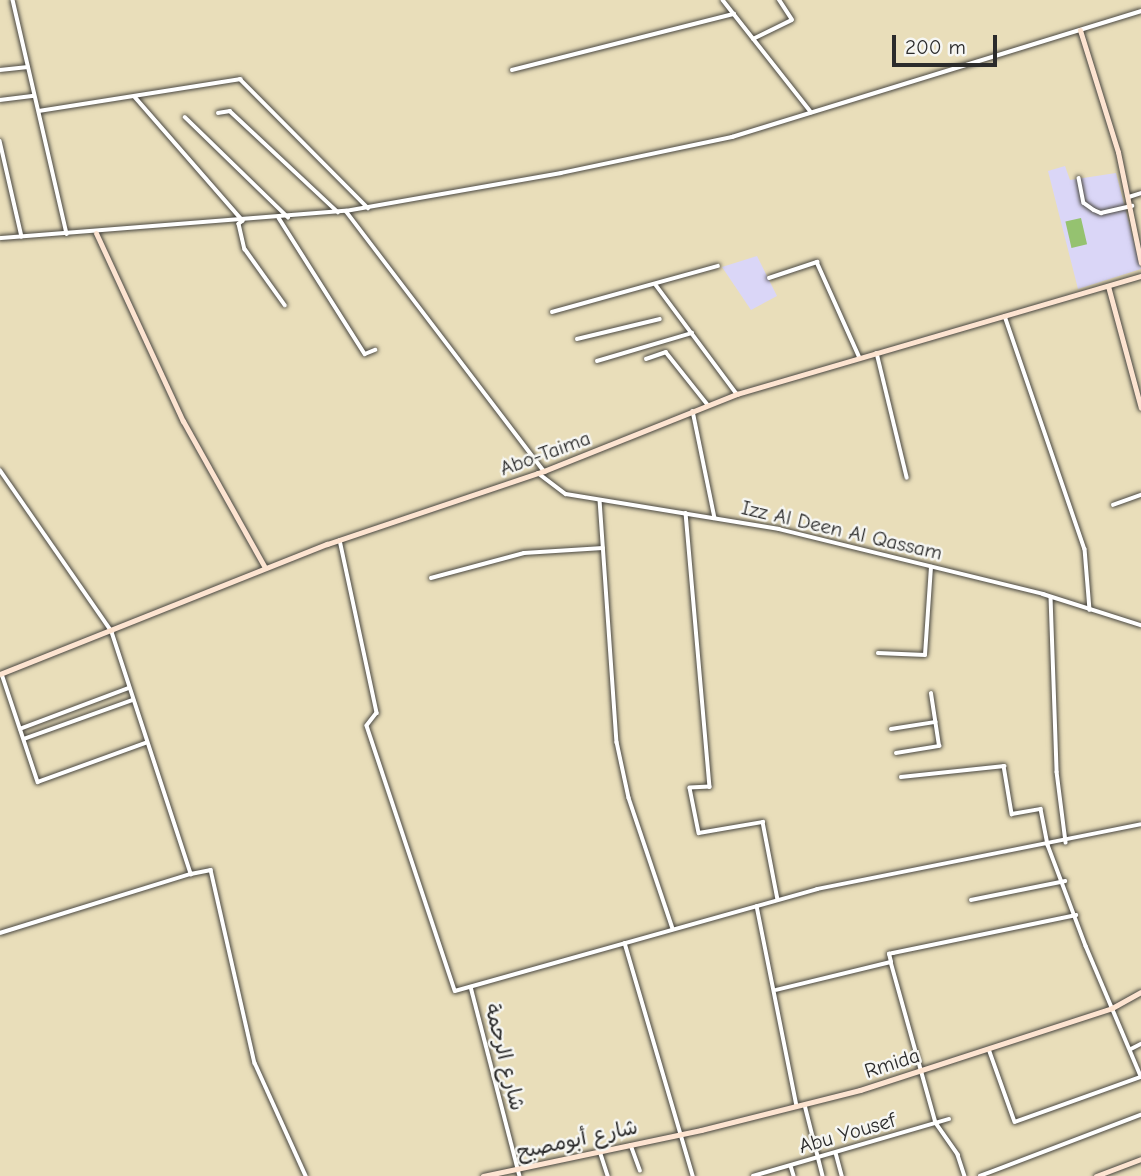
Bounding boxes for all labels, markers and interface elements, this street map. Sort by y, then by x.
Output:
scale bar [896,21,1001,65]
text: 200 m [905,35,966,59]
street label: Abo-Taima [496,425,594,481]
street label: Izz Al Deen Al Qassam [739,495,945,565]
street label: شارع الرحمة [480,1001,530,1113]
street label: Rmida [861,1042,923,1084]
street label: Abu Yousef [796,1107,898,1159]
street label: شارع أبومصبح [514,1114,640,1164]

